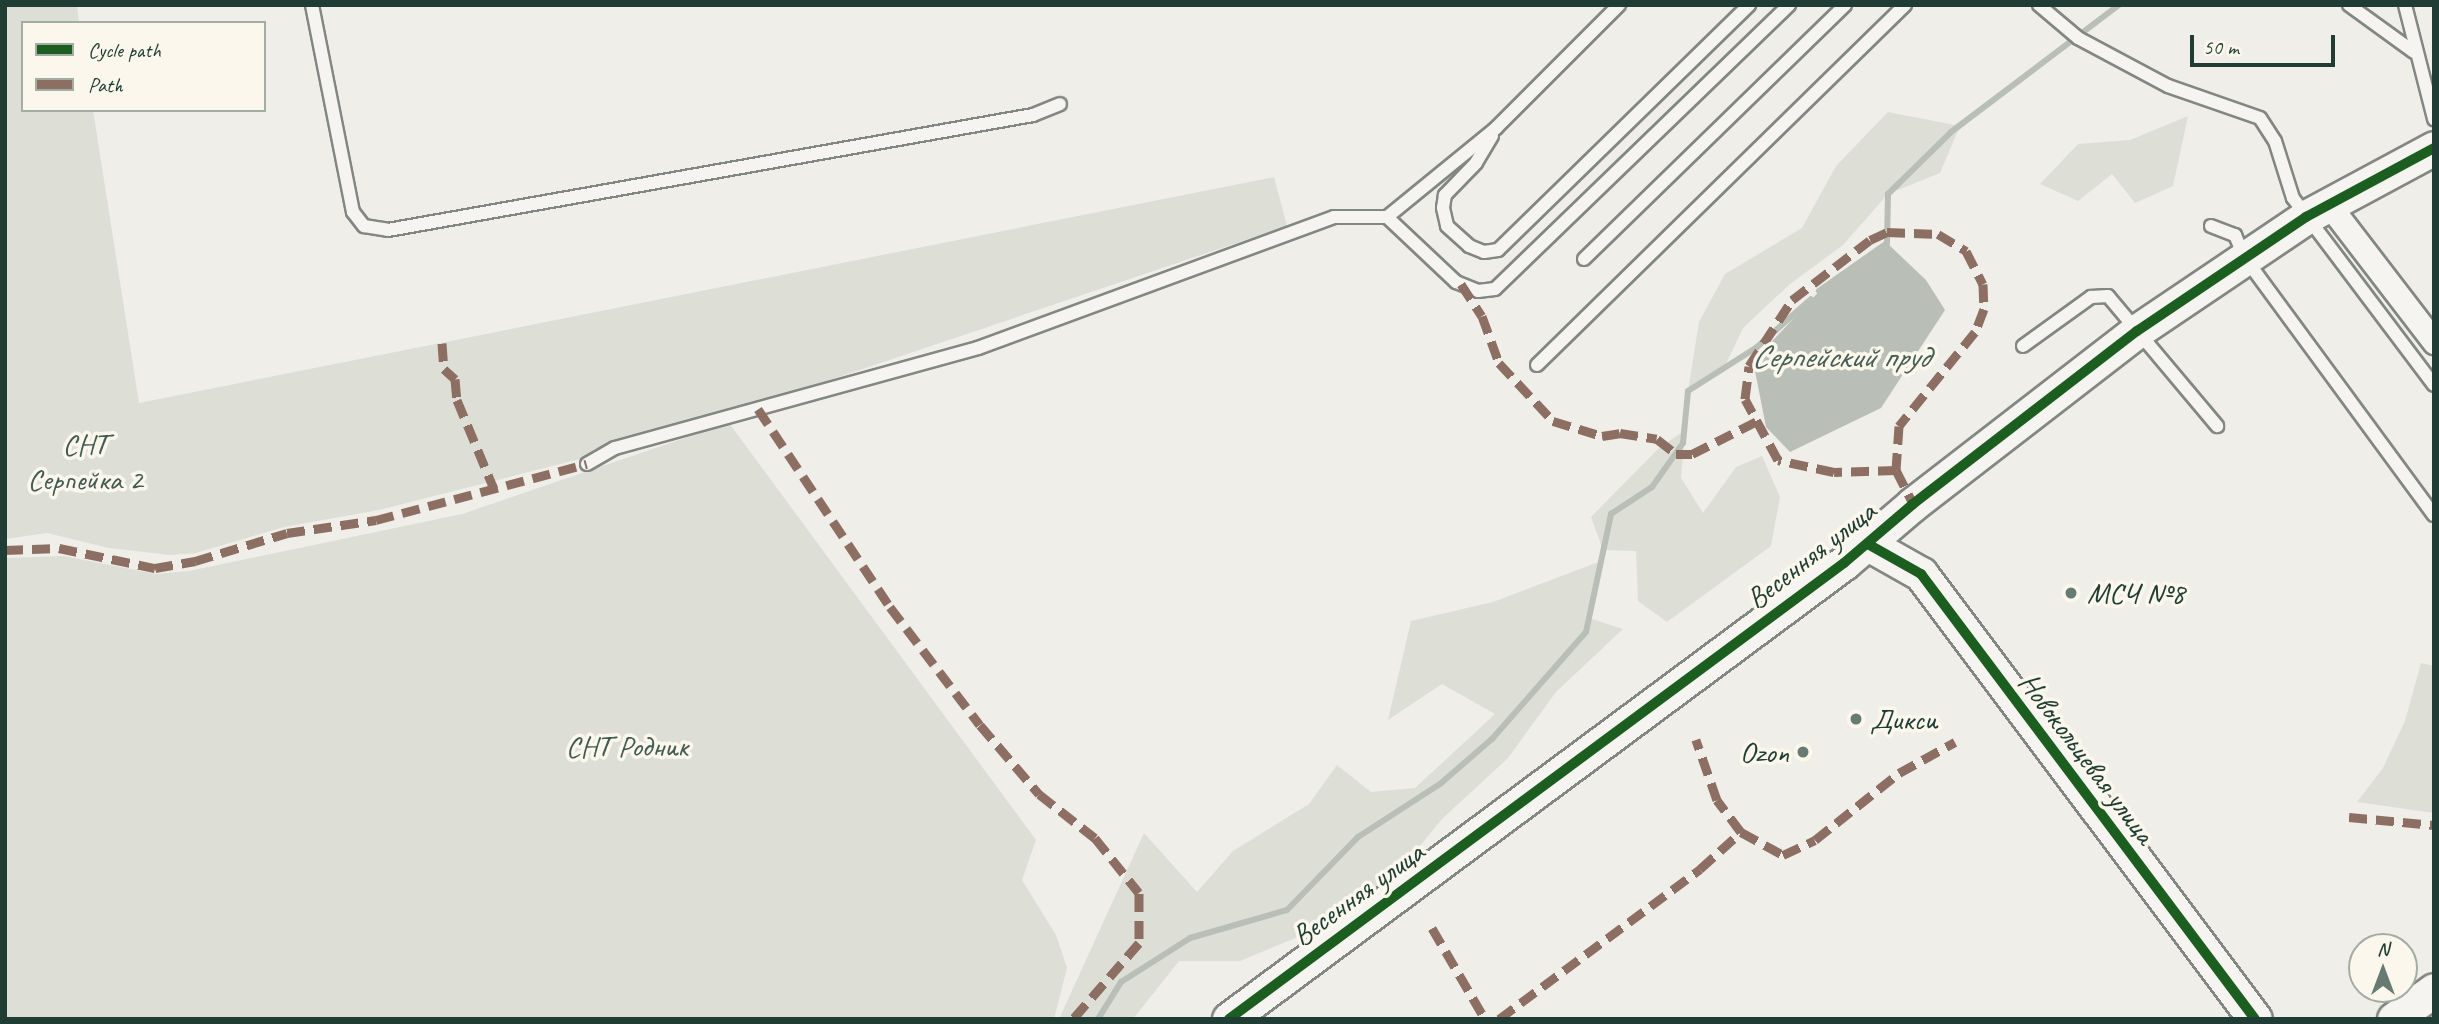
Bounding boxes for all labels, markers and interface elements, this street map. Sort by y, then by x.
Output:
legend [21,21,266,112]
scale bar [2194,21,2339,65]
text: 50 m [2203,34,2239,60]
text: Cycle path [88,37,161,63]
text: Path [88,72,123,98]
water label: Серпейский пруд [1752,338,1928,376]
park label: СНТ Серпейка 2 [27,426,143,496]
street label: Весенняя улица [1738,493,1884,617]
place label: МСЧ №8 [2087,575,2184,611]
marker: МСЧ №8 [2061,583,2081,603]
street label: Новокольцевая улица [2011,665,2163,851]
place label: Дикси [1870,701,1937,737]
marker: Дикси [1848,711,1864,727]
park label: СНТ Родник [566,728,688,764]
place label: Ozon [1740,734,1789,770]
marker: Ozon [1795,744,1811,760]
street label: Весенняя улица [1284,834,1432,954]
north arrow [2348,933,2418,1003]
text: N [2377,937,2389,961]

